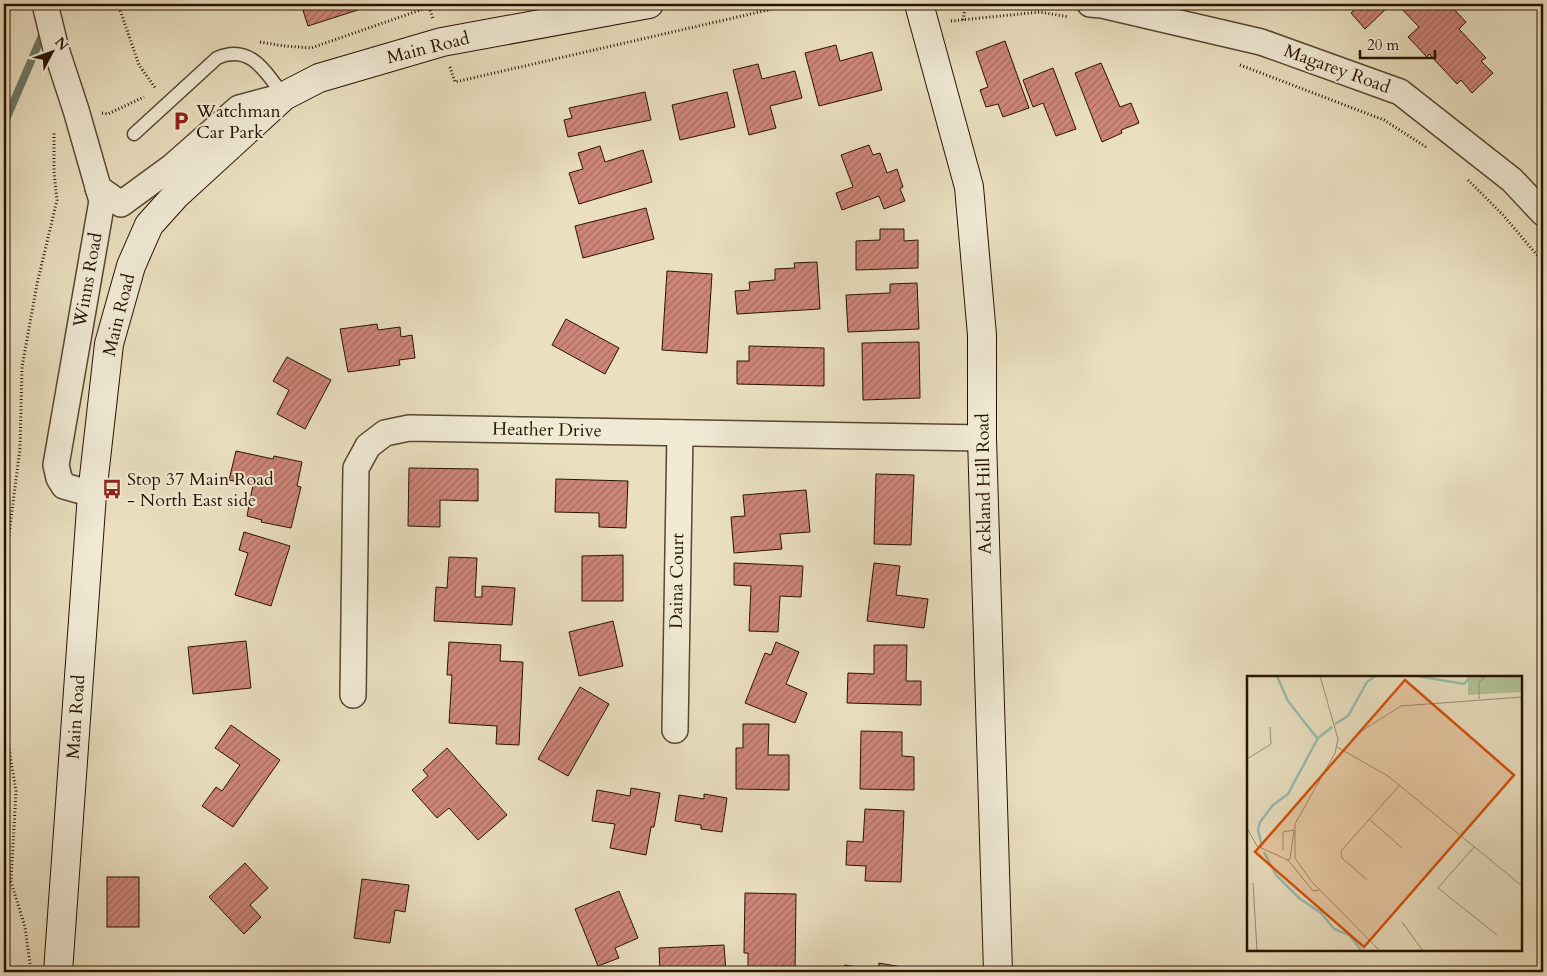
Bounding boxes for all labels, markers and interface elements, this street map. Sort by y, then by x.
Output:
street label: Main Road [384,26,472,70]
north arrow [28,28,78,78]
scale bar [1360,28,1434,60]
text: N [50,33,73,55]
text: 20 m [1367,35,1399,55]
street label: Magarey Road [1280,38,1394,100]
place label: Watchman Car Park [195,99,281,145]
parking icon: Watchman Car Park [170,110,192,132]
street label: Winns Road [67,230,109,330]
street label: Main Road [97,271,141,359]
street label: Ackland Hill Road [970,413,998,555]
street label: Heather Drive [492,417,602,443]
place label: Stop 37 Main Road - North East side [127,467,274,513]
bus stop icon: Stop 37 Main Road - North East side [101,478,123,500]
street label: Daina Court [664,533,690,629]
street label: Main Road [61,674,91,760]
inset map [1247,676,1522,951]

